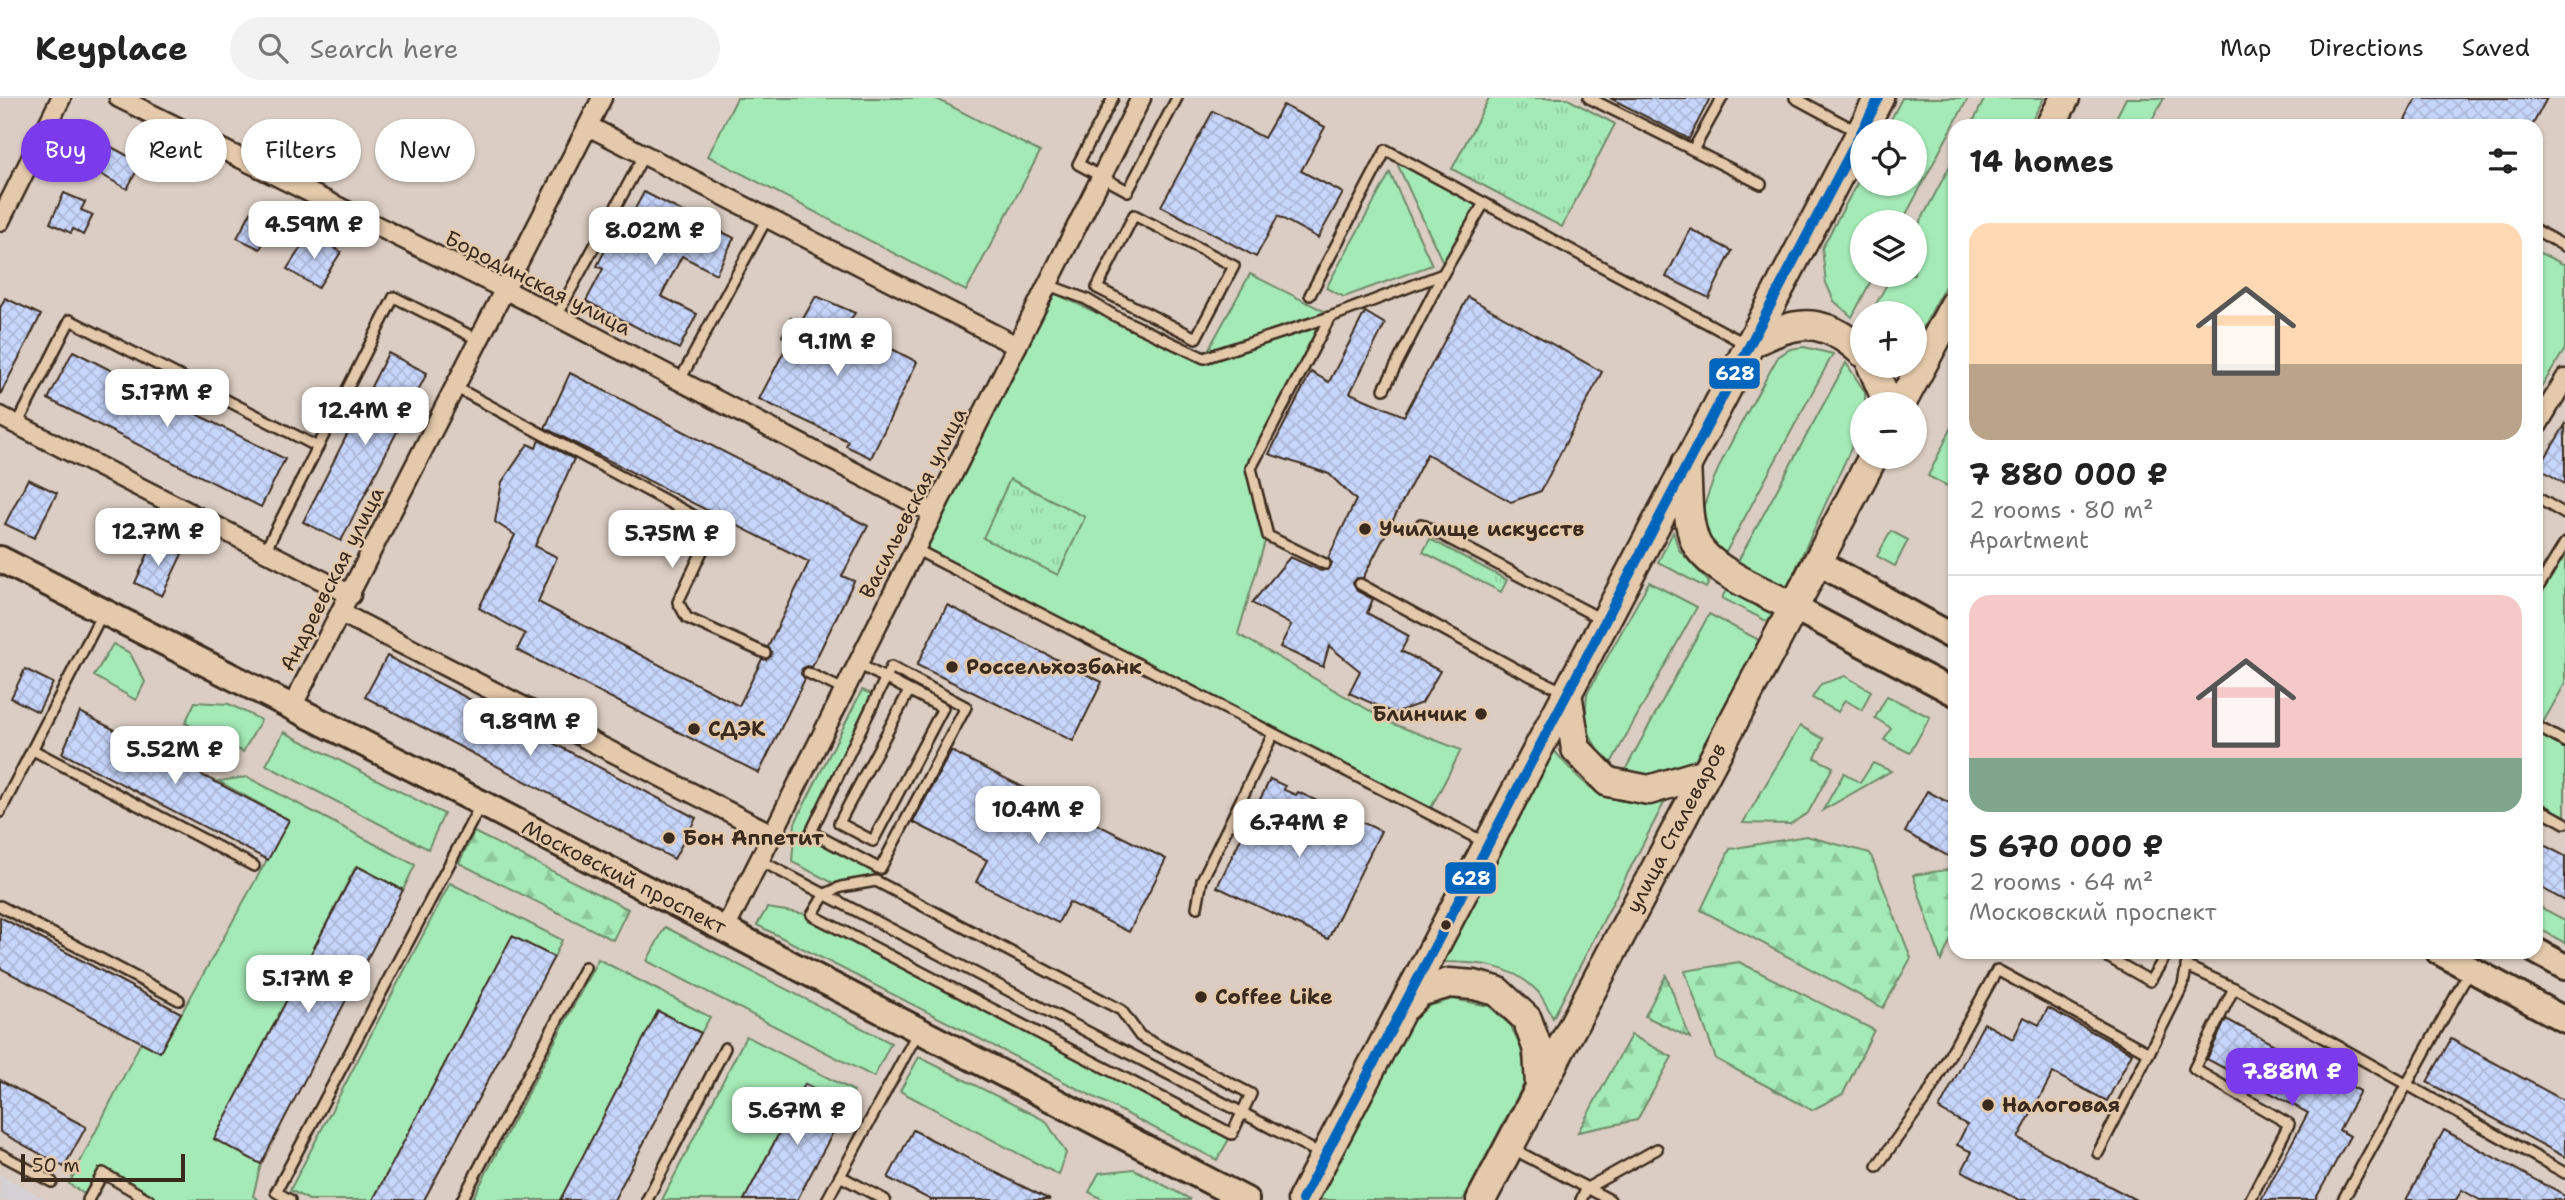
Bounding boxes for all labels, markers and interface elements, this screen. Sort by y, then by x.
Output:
search box [230,17,720,80]
text: Keyplace [35,26,188,71]
icon: search [254,29,292,67]
text: Search here [310,31,458,66]
text: Map [2220,32,2271,64]
text: Directions [2309,32,2424,64]
text: Saved [2462,32,2530,64]
chip: Buy [21,119,111,182]
chip: Rent [125,119,227,182]
chip: Filters [241,119,361,182]
chip: New [375,119,475,182]
map controls [1850,119,1927,469]
button: locate [1850,119,1927,196]
text: 14 homes [1969,141,2114,182]
icon: filters [2484,142,2522,180]
pin: 4.59M ₽ [249,202,379,261]
pin: 8.02M ₽ [590,208,720,267]
text: 4.59M ₽ [264,209,364,239]
button: layers [1850,210,1927,287]
text: 8.02M ₽ [605,215,705,245]
street label: Бородинская улица [440,224,636,342]
icon: home [2183,268,2309,394]
button: + [1850,301,1927,378]
pin: 9.1M ₽ [780,318,894,378]
text: 9.1M ₽ [798,326,876,356]
line badge: 628 [1708,357,1761,390]
text: 628 [1715,361,1755,386]
pin: 5.17M ₽ [102,370,232,429]
text: 5.17M ₽ [121,377,213,407]
pin: 12.4M ₽ [300,388,430,447]
button: − [1850,392,1927,469]
text: 12.4M ₽ [318,395,412,425]
street label: Васильевская улица [853,403,973,603]
text: 7 880 000 ₽ [1969,454,2168,495]
street label: Андреевская улица [273,482,391,676]
text: 2 rooms · 80 m² [1969,495,2154,525]
pin: 12.7M ₽ [93,508,223,568]
pin: 5.75M ₽ [607,510,737,570]
place label: Училище искусств [1379,515,1584,543]
text: 12.7M ₽ [111,516,205,546]
text: 5.75M ₽ [624,518,720,548]
marker: Училище искусств [1357,521,1373,537]
text: Apartment [1969,525,2089,555]
icon: home [2183,640,2309,766]
place label: Россельхозбанк [966,653,1142,681]
marker: Россельхозбанк [944,659,960,675]
pin: 9.89M ₽ [465,698,595,758]
place label: Блинчик [1373,700,1467,728]
text: 9.89M ₽ [479,706,581,736]
marker: Блинчик [1473,706,1489,722]
place label: СДЭК [708,715,766,743]
marker: СДЭК [686,721,702,737]
pin: 5.52M ₽ [110,726,240,786]
text: 5.52M ₽ [126,734,224,764]
street label: улица Сталеваров [1619,738,1733,918]
pin: 10.4M ₽ [973,786,1103,846]
text: 10.4M ₽ [991,794,1085,824]
pin: 6.74M ₽ [1234,800,1364,859]
text: 6.74M ₽ [1249,807,1349,837]
street label: Московский проспект [517,813,731,941]
place label: Бон Аппетит [683,824,824,852]
text: 5 670 000 ₽ [1969,826,2164,867]
marker: Бон Аппетит [661,830,677,846]
line badge: 628 [1444,861,1497,895]
text: 628 [1451,866,1491,891]
text: 2 rooms · 64 m² [1969,867,2153,897]
text: Московский проспект [1969,897,2216,927]
unlabelled marker [1439,918,1453,932]
pin: 5.17M ₽ [243,956,373,1015]
text: 5.17M ₽ [262,963,354,993]
place label: Coffee Like [1215,983,1333,1011]
marker: Coffee Like [1193,989,1209,1005]
pin: 7.88M ₽ [2227,1048,2357,1108]
text: 7.88M ₽ [2242,1056,2342,1086]
pin: 5.67M ₽ [732,1088,862,1147]
place label: Налоговая [2002,1091,2120,1119]
text: 5.67M ₽ [748,1095,846,1125]
marker: Налоговая [1980,1097,1996,1113]
scale bar [21,1151,186,1183]
text: 50 m [32,1153,80,1178]

